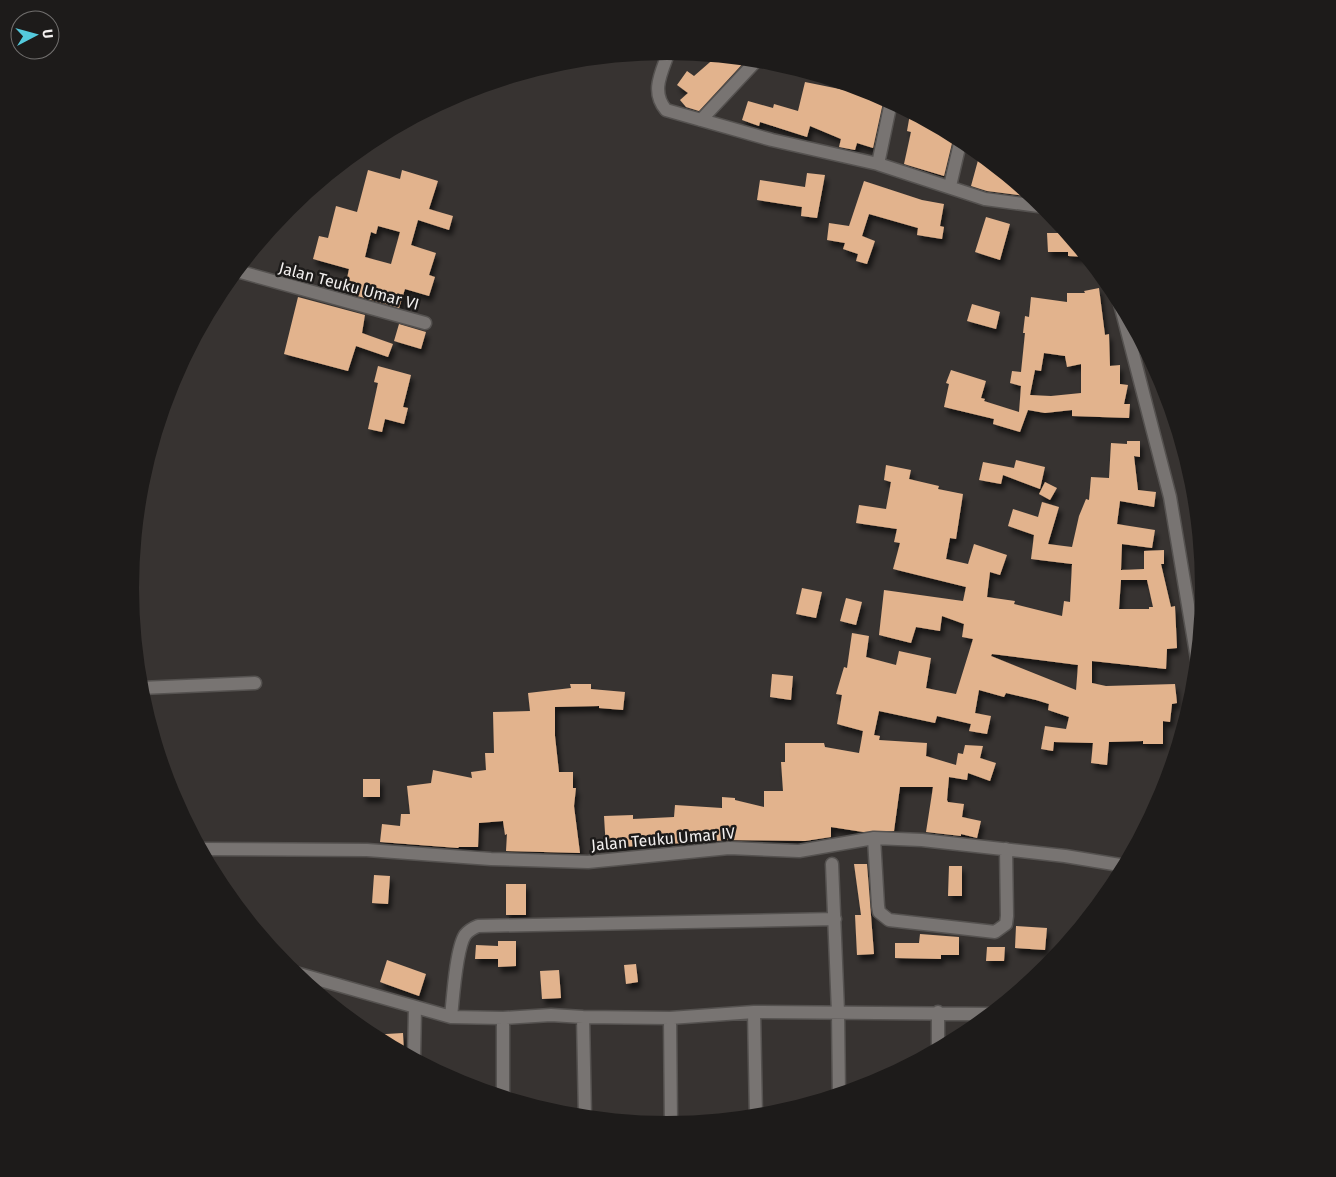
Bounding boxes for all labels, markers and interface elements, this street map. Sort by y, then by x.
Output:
north arrow [10,10,60,60]
text: U [39,28,56,39]
street label: Jalan Teuku Umar VI [277,258,421,314]
street label: Jalan Teuku Umar IV [590,823,736,855]

